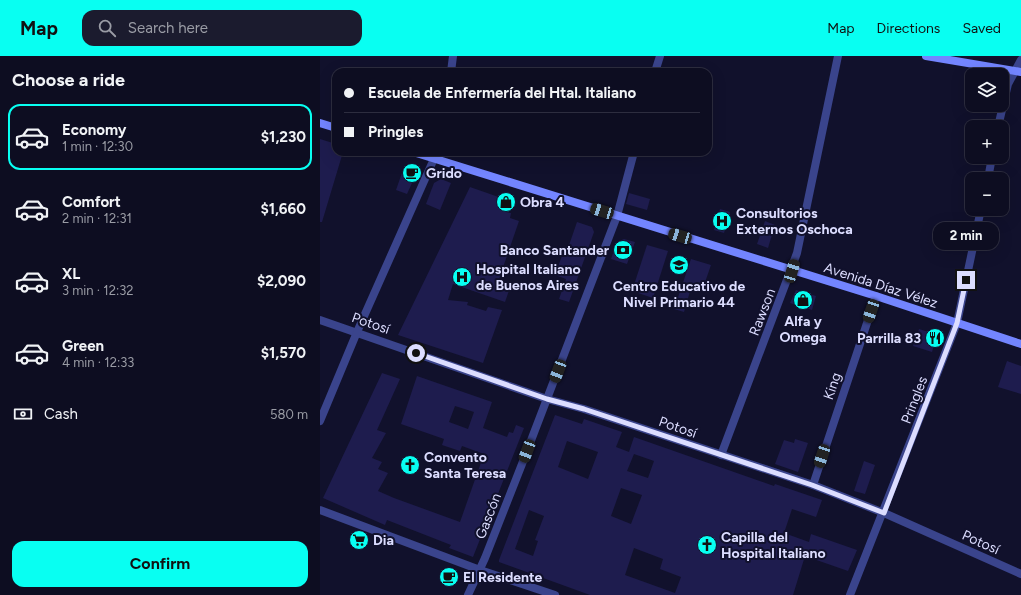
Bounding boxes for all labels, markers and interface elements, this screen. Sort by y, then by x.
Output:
search box [82,10,362,46]
text: Map [20,17,58,40]
icon: search [96,17,118,39]
text: Search here [128,19,208,37]
text: Map [827,20,855,37]
text: Directions [877,20,940,37]
text: Saved [962,20,1001,37]
map controls [965,68,1009,216]
button: layers [965,68,1009,112]
text: Choose a ride [12,69,125,91]
text: Escuela de Enfermería del Htal. Italiano [368,84,636,102]
icon: car [14,119,50,155]
button: + [965,120,1009,164]
text: Economy [62,121,127,139]
text: Pringles [368,123,423,141]
text: $1,230 [261,128,306,146]
text: 1 min · 12:30 [62,139,133,154]
cafe icon: Grido [401,162,423,184]
place label: Grido [426,165,462,182]
button: − [965,172,1009,216]
icon: car [14,191,50,227]
shop icon: Obra 4 [495,191,517,213]
text: Comfort [62,193,121,211]
place label: Obra 4 [520,194,564,211]
text: $1,660 [260,200,306,218]
car [589,202,615,220]
place label: Consultorios Externos Oschoca [736,205,853,238]
hospital icon: Consultorios Externos Oschoca [711,210,733,232]
text: 2 min · 12:31 [62,211,132,226]
callout: 2 min [933,222,999,250]
car [667,227,693,245]
text: 2 min [950,228,982,243]
bank icon: Banco Santander [612,239,634,261]
place label: Banco Santander [500,242,610,259]
school or university icon: Centro Educativo de Nivel Primario 44 [668,254,690,276]
car [783,258,801,284]
street label: Avenida Díaz Vélez [822,259,940,312]
place label: Hospital Italiano de Buenos Aires [476,261,581,294]
icon: car [14,263,50,299]
text: XL [62,265,80,283]
hospital icon: Hospital Italiano de Buenos Aires [451,266,473,288]
route end [957,271,975,289]
text: $2,090 [257,272,306,290]
place label: Centro Educativo de Nivel Primario 44 [613,278,745,311]
text: 3 min · 12:32 [62,283,134,298]
street label: Rawson [746,286,779,338]
shop icon: Alfa y Omega [792,289,814,311]
car [861,298,881,324]
street label: Potosí [350,309,393,338]
place label: Alfa y Omega [780,313,826,346]
restaurant icon: Parrilla 83 [924,327,946,349]
place label: Parrilla 83 [857,330,921,347]
icon: car [14,335,50,371]
text: Green [62,337,104,355]
text: $1,570 [261,344,306,362]
route start [407,344,425,362]
text: 4 min · 12:33 [62,355,134,370]
car [548,358,568,384]
street label: King [820,370,845,402]
street label: Pringles [898,374,931,426]
icon: cash [12,403,34,425]
text: Cash [44,405,78,423]
text: 580 m [270,407,308,422]
street label: Potosí [657,413,700,442]
car [517,438,537,464]
car [813,443,831,469]
place label: Convento Santa Teresa [424,449,506,482]
church icon: Convento Santa Teresa [399,454,421,476]
street label: Gascón [472,491,505,542]
street label: Potosí [959,527,1003,559]
supermarket icon: Dia [348,529,370,551]
place label: Capilla del Hospital Italiano [721,529,826,562]
place label: Dia [373,532,394,549]
church icon: Capilla del Hospital Italiano [696,534,718,556]
button: Confirm [12,541,308,587]
cafe icon: El Residente [438,566,460,588]
place label: El Residente [463,569,543,586]

